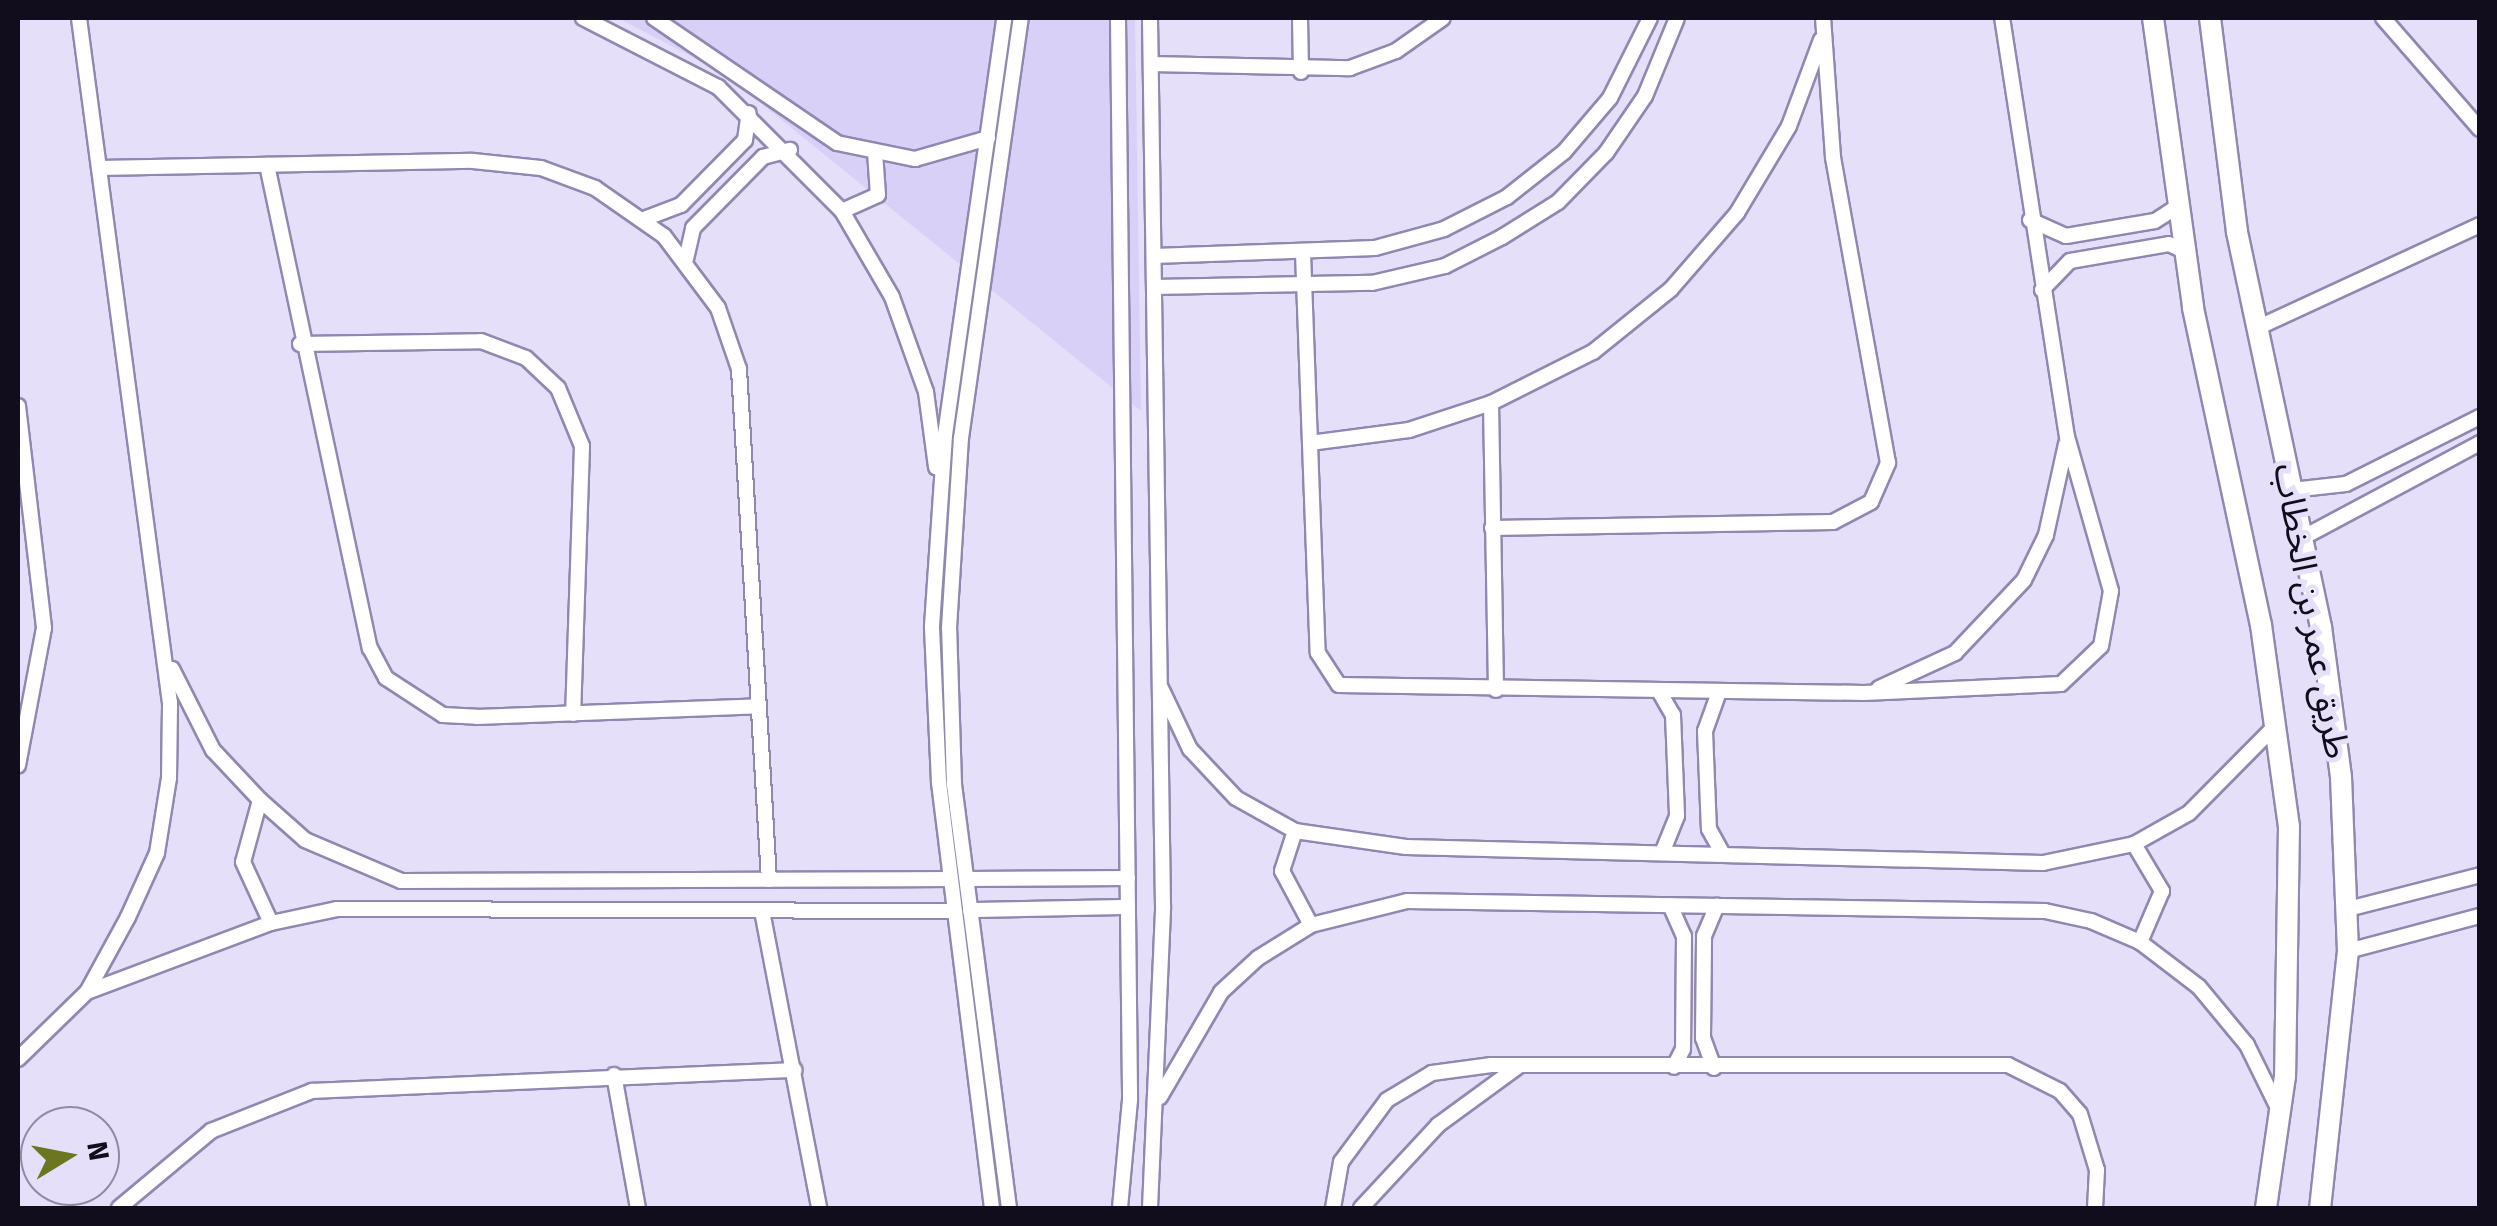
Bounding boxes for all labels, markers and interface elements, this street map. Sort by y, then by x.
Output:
street label: طريق عمر بن الخطاب [2265,460,2359,762]
north arrow [20,1106,120,1206]
text: N [80,1139,116,1163]

